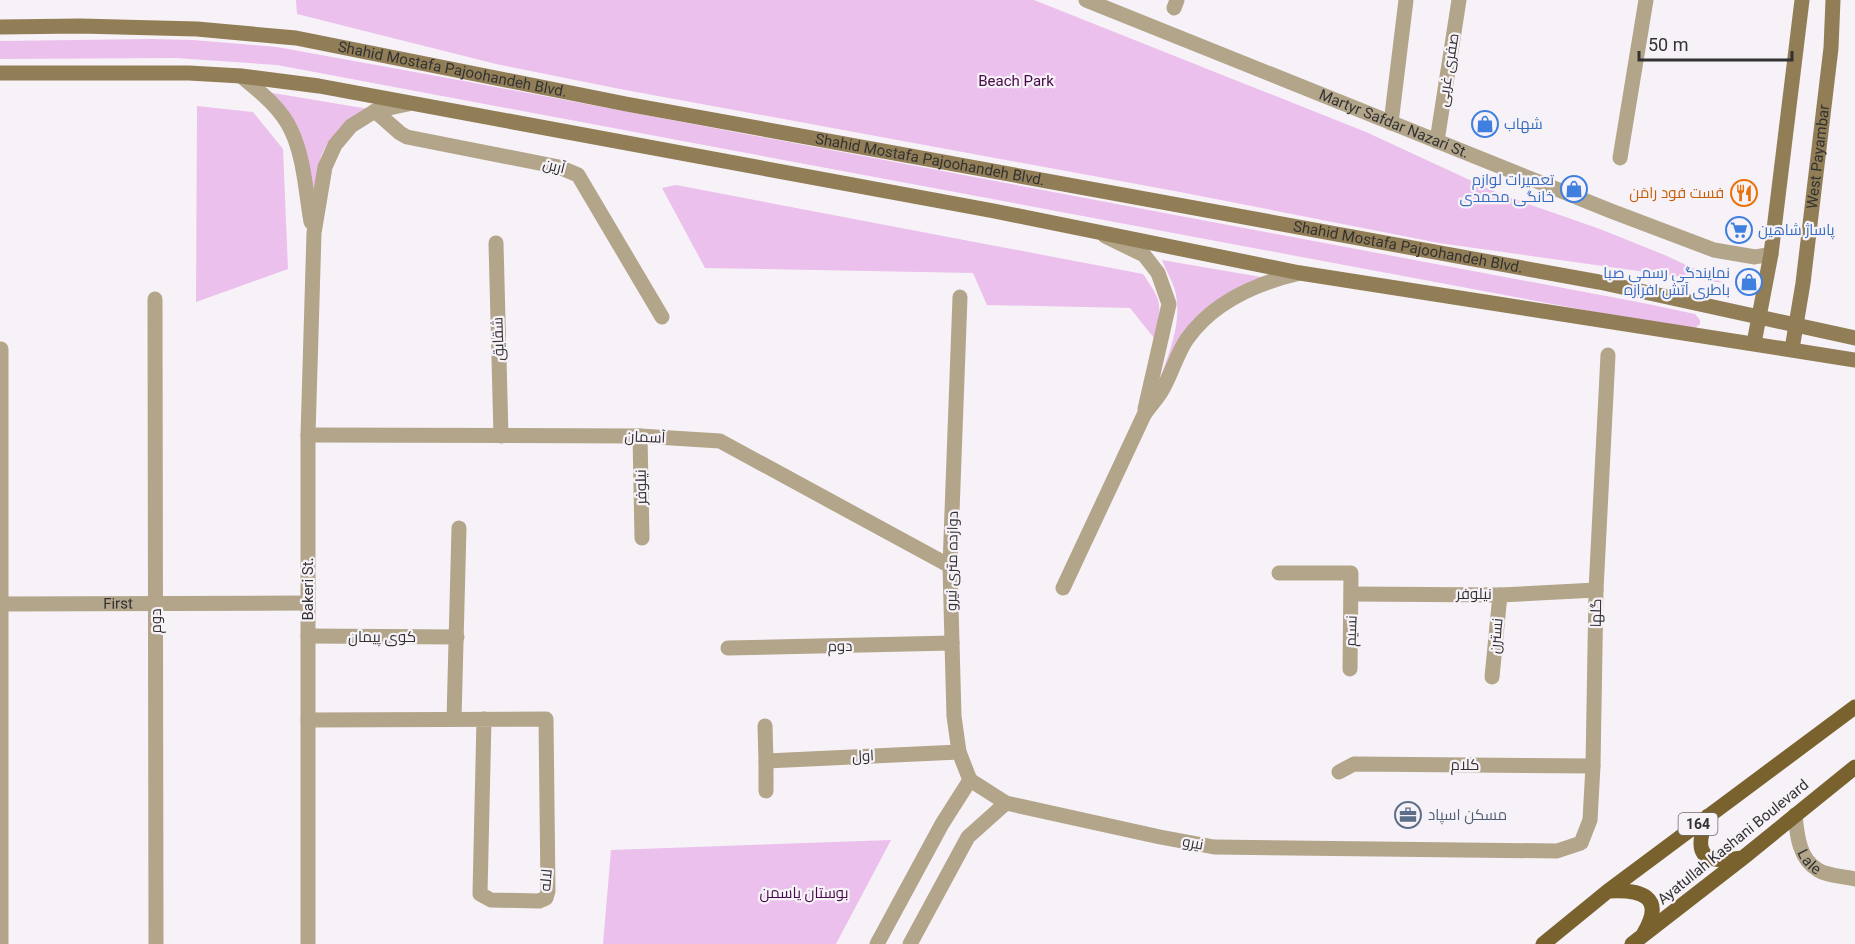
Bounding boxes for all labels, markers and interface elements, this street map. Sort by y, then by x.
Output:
scale bar [1639,24,1792,62]
street label: صفری غربی [1433,32,1464,108]
text: 50 m [1648,34,1688,55]
street label: Shahid Mostafa Pajoohandeh Blvd. [336,38,569,101]
park label: Beach Park [978,72,1054,90]
street label: Martyr Safdar Nazari St. [1316,86,1472,162]
street label: West Payambar [1803,104,1833,210]
shop icon: شهاب [1470,109,1500,139]
place label: شهاب [1504,115,1543,134]
street label: Shahid Mostafa Pajoohandeh Blvd. [814,130,1046,189]
street label: آرین [541,155,567,178]
place label: تعمیرات لوازم خانگی محمدی [1459,171,1554,207]
shop icon: تعمیرات لوازم خانگی محمدی [1559,174,1589,204]
restaurant icon: فست فود رامَن [1729,178,1759,208]
place label: فست فود رامَن [1629,184,1724,203]
supermarket icon: پاساژ شاهین [1724,215,1754,245]
street label: Shahid Mostafa Pajoohandeh Blvd. [1292,217,1524,277]
place label: پاساژ شاهین [1758,221,1835,240]
place label: نمايندگی رسمی صبا باطری آتش افرازه [1603,264,1730,300]
shop icon: نمايندگی رسمی صبا باطری آتش افرازه [1734,267,1764,297]
street label: شقایق [488,317,509,361]
street label: آسمان [624,427,666,448]
street label: نیلوفر [632,469,650,506]
street label: دوازده متری نیرو [942,511,963,611]
street label: Bakeri St. [299,557,317,621]
street label: نیلوفر [1455,585,1492,603]
street label: First [103,595,133,613]
street label: گلها [1587,598,1606,628]
street label: دوم [147,609,166,633]
street label: نسیم [1341,615,1362,647]
street label: نسترن [1485,617,1508,655]
street label: کوی پیمان [348,628,416,647]
street label: دوم [827,637,853,656]
street label: اول [851,746,875,766]
street label: کلام [1451,756,1479,775]
street label: Ayatullah Kashani Boulevard [1654,776,1812,908]
office icon: مسکن اسپاد [1393,800,1423,830]
place label: مسکن اسپاد [1428,806,1507,825]
road number: 164 [1678,813,1718,835]
street label: نیرو [1181,832,1205,854]
street label: Lale [1794,846,1824,879]
street label: لاله [536,868,556,892]
park label: بوستان یاسمن [759,884,849,903]

